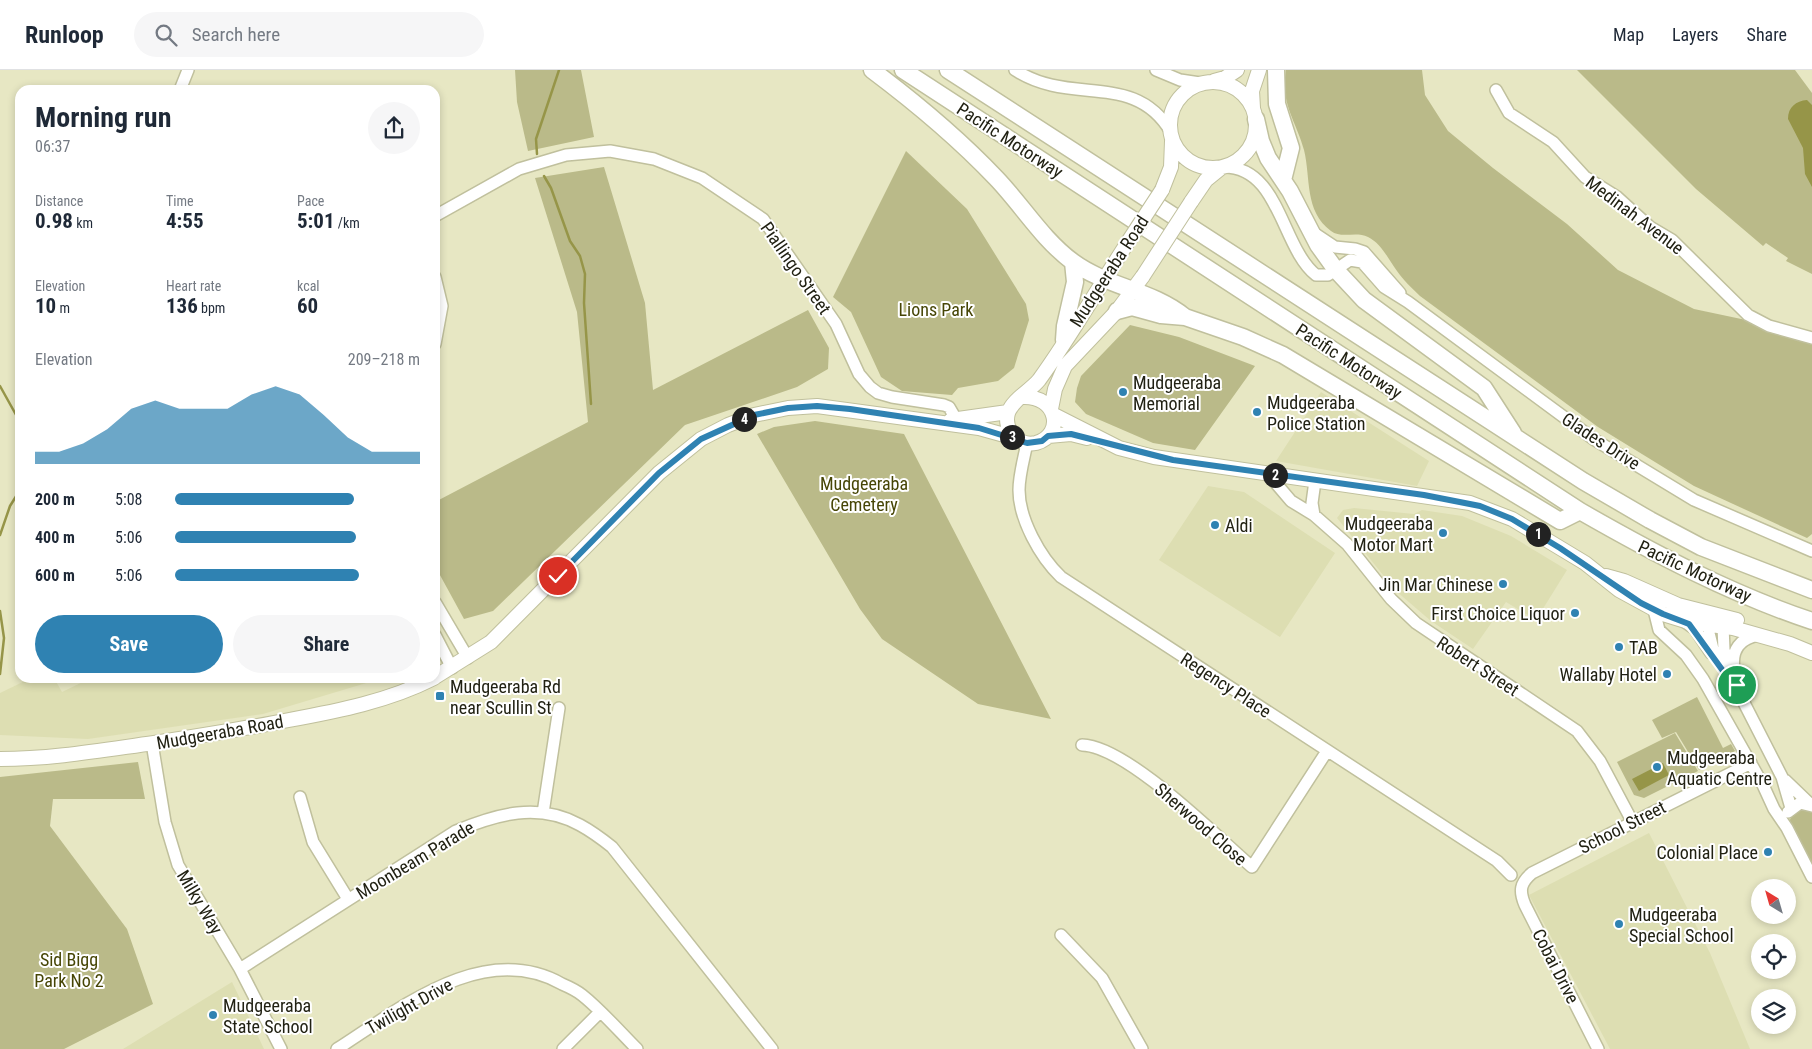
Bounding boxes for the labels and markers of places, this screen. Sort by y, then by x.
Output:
place label: Mudgeeraba Memorial [1133,372,1221,414]
marker: Mudgeeraba Memorial [1117,386,1129,398]
place label: Mudgeeraba Police Station [1267,392,1366,434]
pin: 4 [732,406,756,432]
marker: Mudgeeraba Police Station [1251,406,1263,418]
pin: 3 [1000,424,1024,450]
pin: 2 [1262,462,1288,488]
place label: Mudgeeraba Motor Mart [1345,513,1433,555]
place label: Aldi [1225,515,1253,536]
marker: Aldi [1209,519,1221,531]
pin: 1 [1526,522,1550,546]
marker: Mudgeeraba Motor Mart [1437,527,1449,539]
pin [537,555,579,597]
place label: Jin Mar Chinese [1379,574,1493,595]
marker: Jin Mar Chinese [1497,578,1509,590]
place label: First Choice Liquor [1431,603,1566,624]
marker: First Choice Liquor [1569,607,1581,619]
place label: TAB [1629,637,1658,658]
marker: TAB [1613,641,1625,653]
place label: Wallaby Hotel [1560,664,1657,685]
pin [1716,664,1758,706]
marker: Wallaby Hotel [1661,668,1673,680]
place label: Mudgeeraba Rd near Scullin St [450,676,561,718]
marker: Mudgeeraba Rd near Scullin St [434,690,446,702]
place label: Mudgeeraba Aquatic Centre [1667,747,1772,789]
marker: Mudgeeraba Aquatic Centre [1651,761,1663,773]
place label: Colonial Place [1656,842,1758,863]
marker: Colonial Place [1762,846,1774,858]
place label: Mudgeeraba Special School [1629,904,1734,946]
marker: Mudgeeraba Special School [1613,918,1625,930]
place label: Mudgeeraba State School [223,995,313,1037]
marker: Mudgeeraba State School [207,1009,219,1021]

